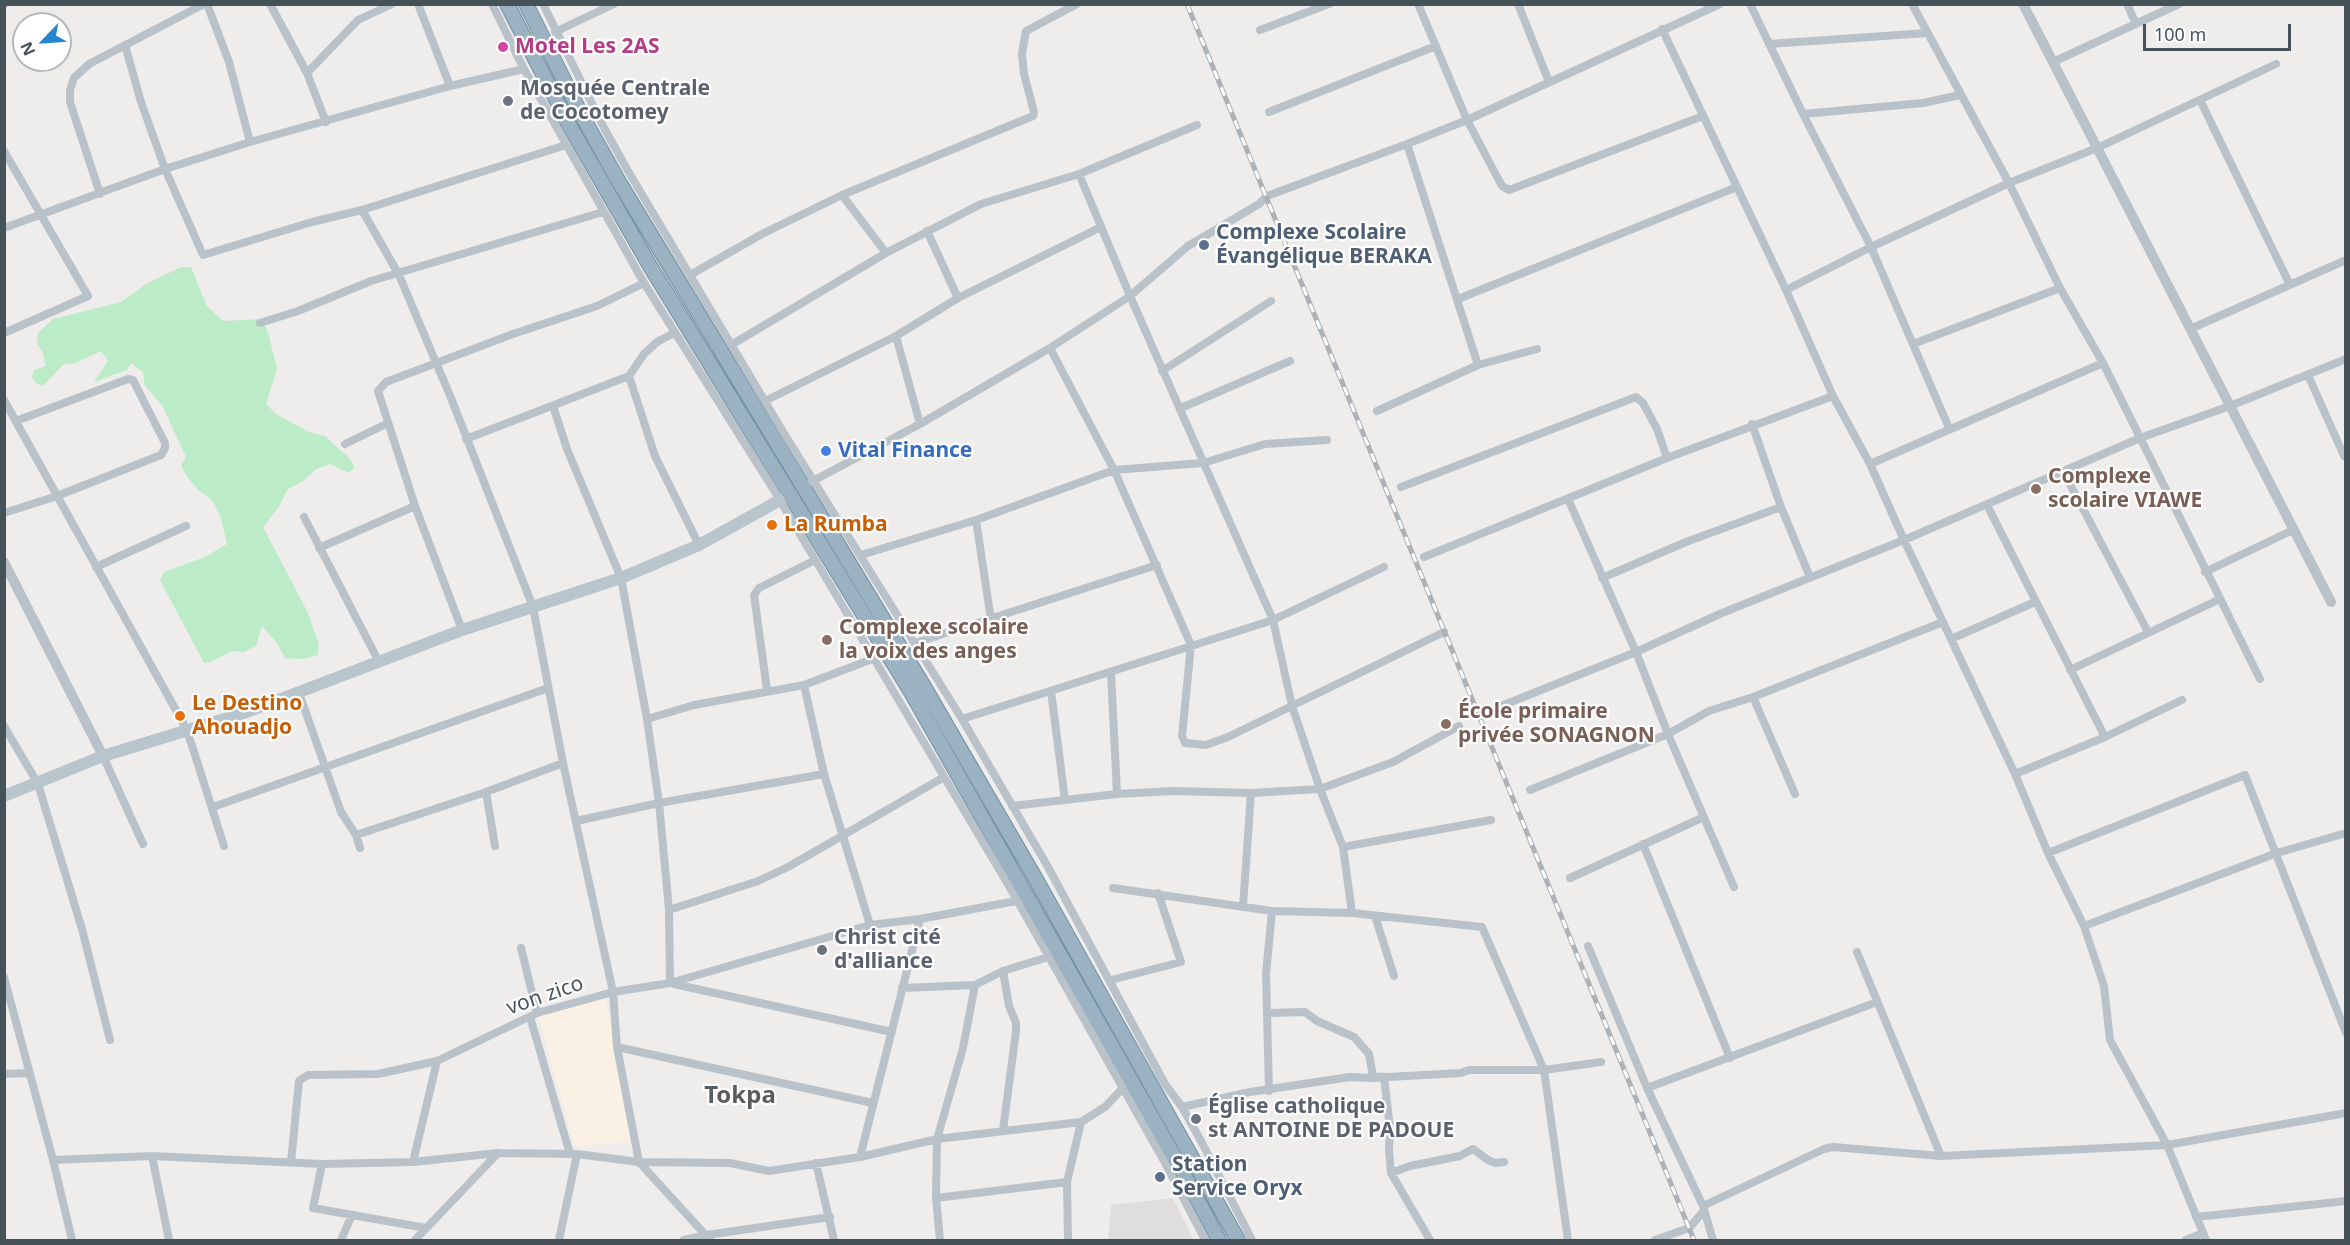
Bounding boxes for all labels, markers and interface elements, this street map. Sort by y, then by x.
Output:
north arrow [12,12,72,72]
scale bar [2146,12,2294,50]
text: 100 m [2154,22,2206,46]
place label: Motel Les 2AS [515,34,660,60]
text: N [15,38,40,59]
marker: Motel Les 2AS [496,40,510,54]
place label: Mosquée Centrale de Cocotomey [520,76,710,126]
marker: Mosquée Centrale de Cocotomey [501,94,515,108]
place label: Complexe Scolaire Évangélique BERAKA [1216,220,1432,270]
marker: Complexe Scolaire Évangélique BERAKA [1197,238,1211,252]
place label: Vital Finance [838,438,972,464]
marker: Vital Finance [819,444,833,458]
place label: Complexe scolaire VIAWE [2048,464,2202,514]
marker: Complexe scolaire VIAWE [2029,482,2043,496]
place label: La Rumba [784,512,888,538]
marker: La Rumba [765,518,779,532]
place label: Complexe scolaire la voix des anges [839,615,1029,665]
marker: Complexe scolaire la voix des anges [820,633,834,647]
place label: Le Destino Ahouadjo [192,691,302,741]
place label: École primaire privée SONAGNON [1458,699,1655,749]
marker: Le Destino Ahouadjo [173,709,187,723]
marker: École primaire privée SONAGNON [1439,717,1453,731]
place label: Christ cité d'alliance [834,925,941,975]
marker: Christ cité d'alliance [815,943,829,957]
street label: von zico [503,971,587,1021]
district label: Tokpa [704,1082,776,1110]
place label: Église catholique st ANTOINE DE PADOUE [1208,1094,1454,1144]
marker: Église catholique st ANTOINE DE PADOUE [1189,1112,1203,1126]
place label: Station Service Oryx [1172,1152,1303,1202]
marker: Station Service Oryx [1153,1170,1167,1184]

